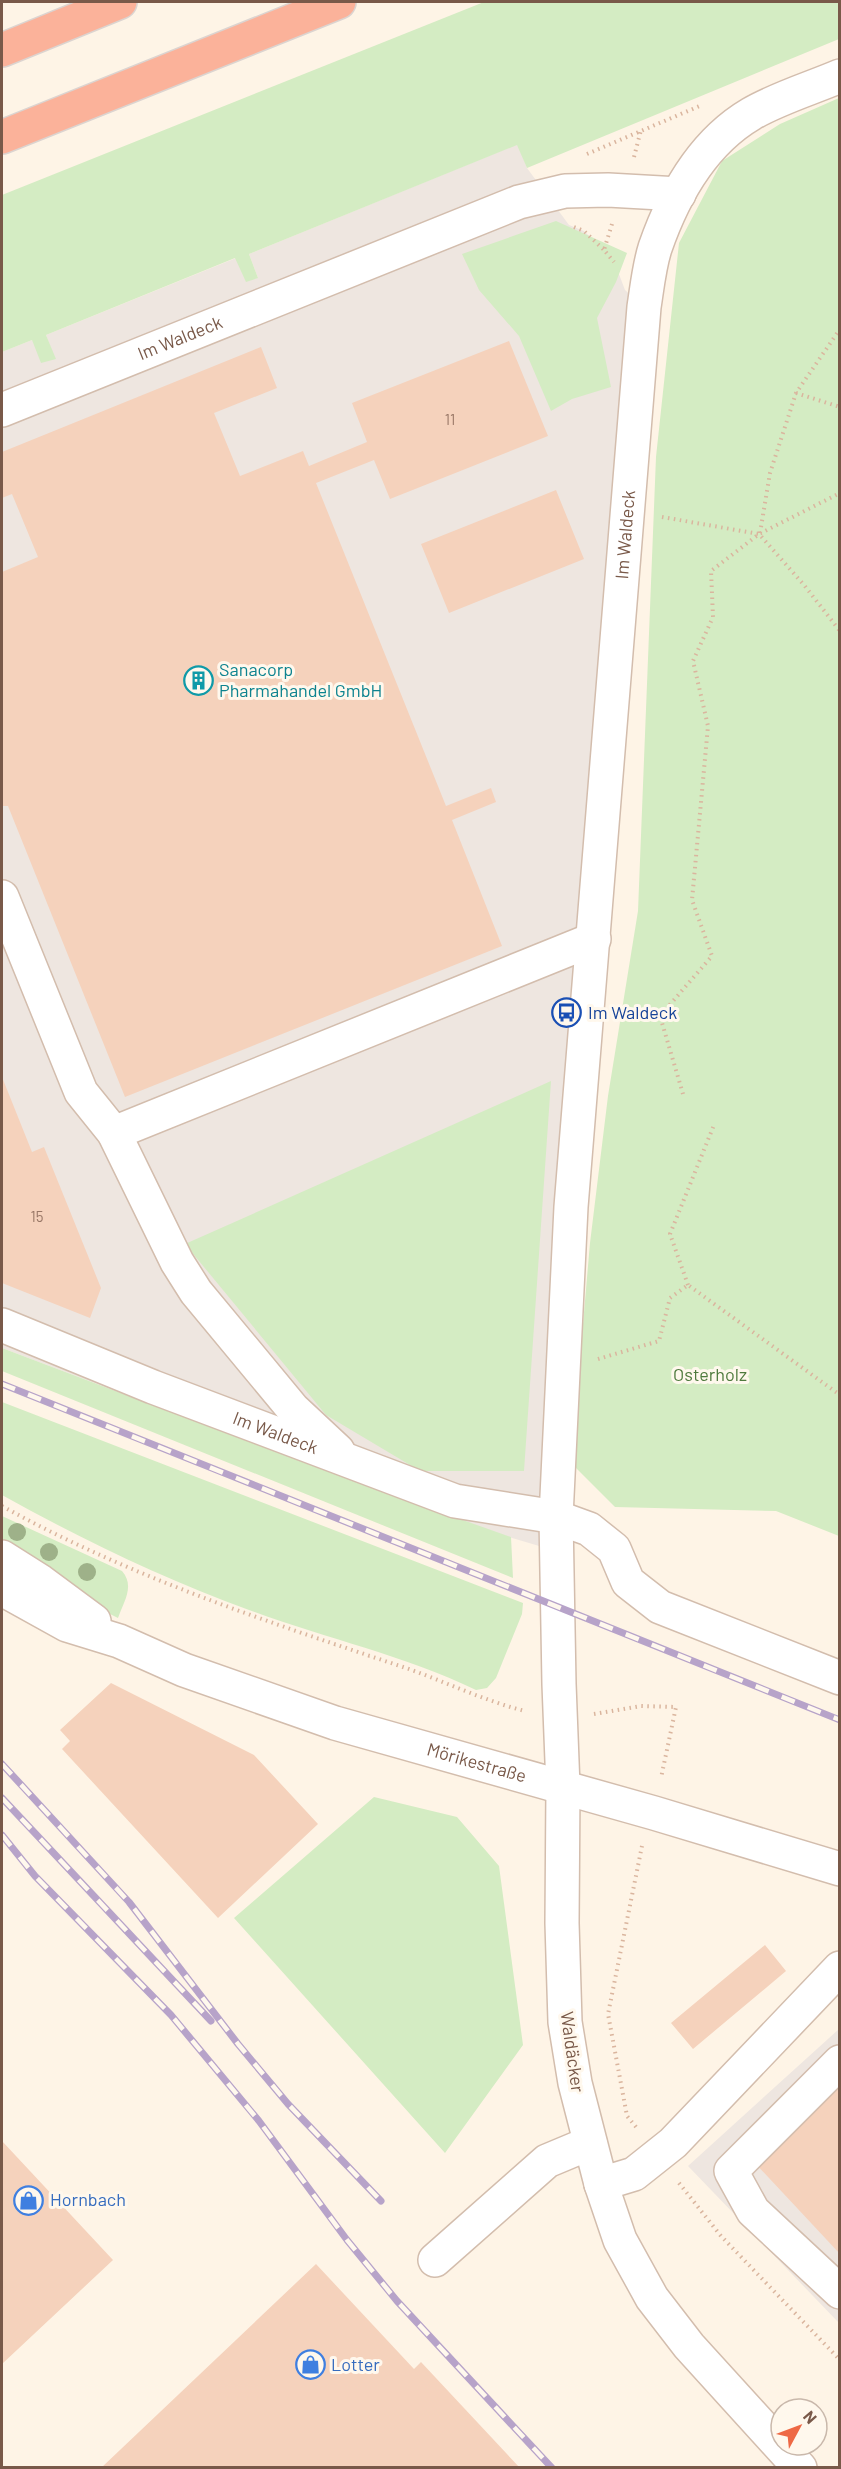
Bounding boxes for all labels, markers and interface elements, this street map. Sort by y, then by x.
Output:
street label: Im Waldeck [134,311,225,364]
house number: 11 [445,410,455,428]
street label: Im Waldeck [610,489,639,580]
place label: Sanacorp Pharmahandel GmbH [219,658,382,701]
building icon: Sanacorp Pharmahandel GmbH [182,664,214,696]
bus stop icon: Im Waldeck [551,997,583,1029]
place label: Im Waldeck [588,1001,677,1023]
house number: 15 [31,1207,43,1225]
park label: Osterholz [673,1363,747,1385]
street label: Im Waldeck [230,1406,321,1458]
street label: Mörikestraße [425,1737,529,1786]
street label: Waldäcker [556,2010,590,2094]
shop icon: Hornbach [13,2184,45,2216]
place label: Hornbach [50,2188,126,2210]
shop icon: Lotter [294,2349,326,2381]
place label: Lotter [331,2353,380,2375]
north arrow [769,2397,829,2457]
text: N [800,2407,821,2427]

